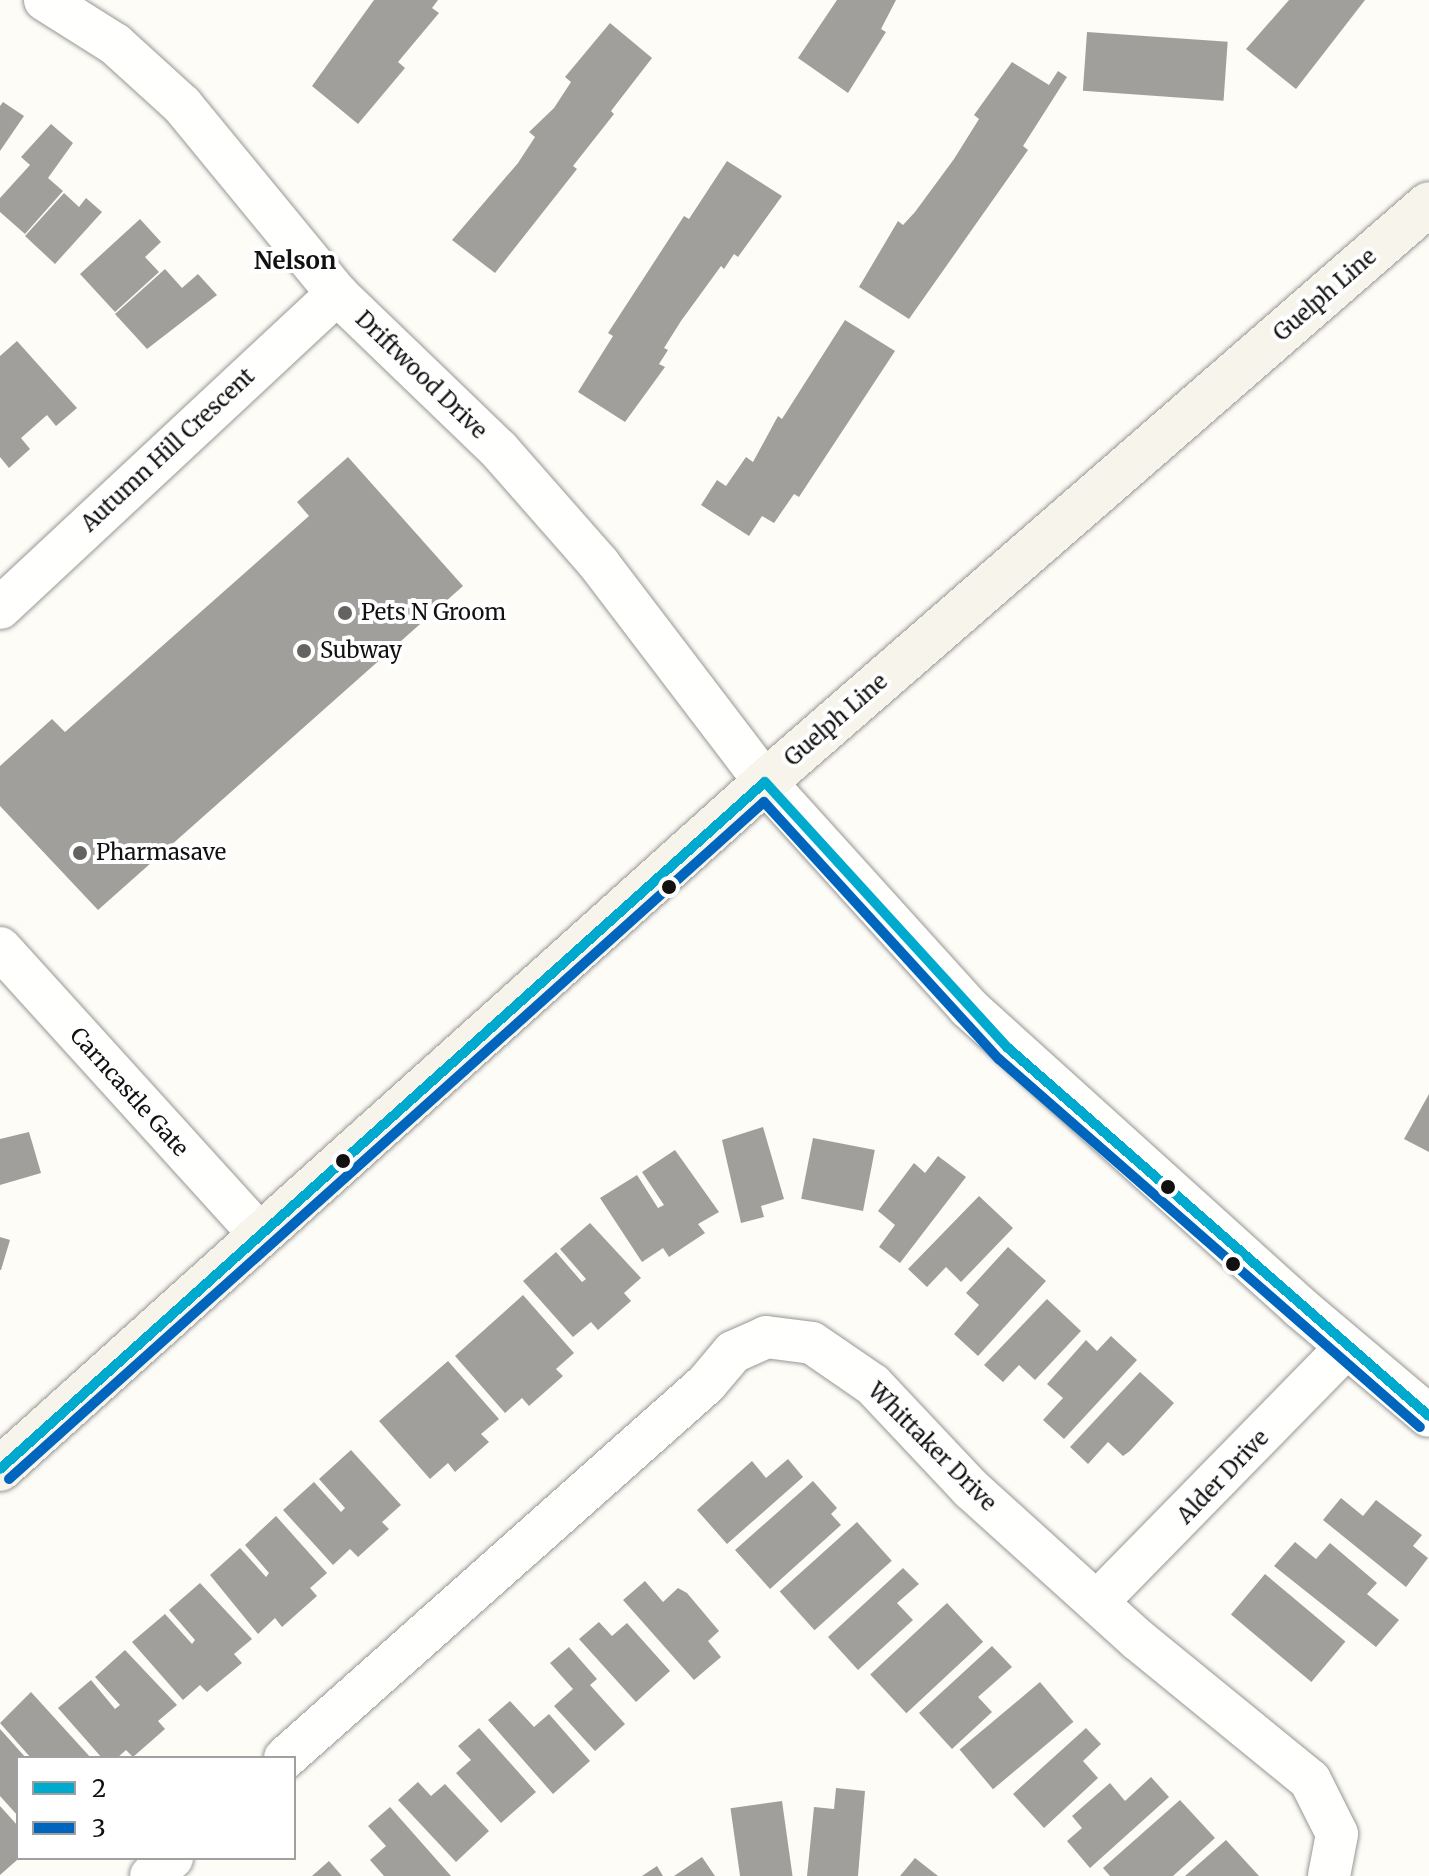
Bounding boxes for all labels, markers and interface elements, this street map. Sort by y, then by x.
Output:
street label: Guelph Line [1268,243,1382,347]
district label: Nelson [254,247,336,275]
street label: Driftwood Drive [350,306,492,444]
street label: Autumn Hill Crescent [76,363,260,537]
place label: Pets N Groom [361,600,506,626]
marker: Pets N Groom [336,604,354,622]
place label: Subway [320,638,402,664]
marker: Subway [295,642,313,660]
street label: Guelph Line [779,668,893,772]
place label: Pharmasave [96,840,226,866]
marker: Pharmasave [71,844,89,862]
unlabelled marker [661,879,677,895]
street label: Carncastle Gate [64,1022,194,1162]
unlabelled marker [335,1153,351,1169]
unlabelled marker [1160,1179,1176,1195]
unlabelled marker [1225,1256,1241,1272]
street label: Whittaker Drive [863,1378,1001,1516]
street label: Alder Drive [1172,1425,1274,1529]
legend [16,1756,296,1860]
text: 2 [92,1773,106,1804]
text: 3 [92,1813,106,1844]

